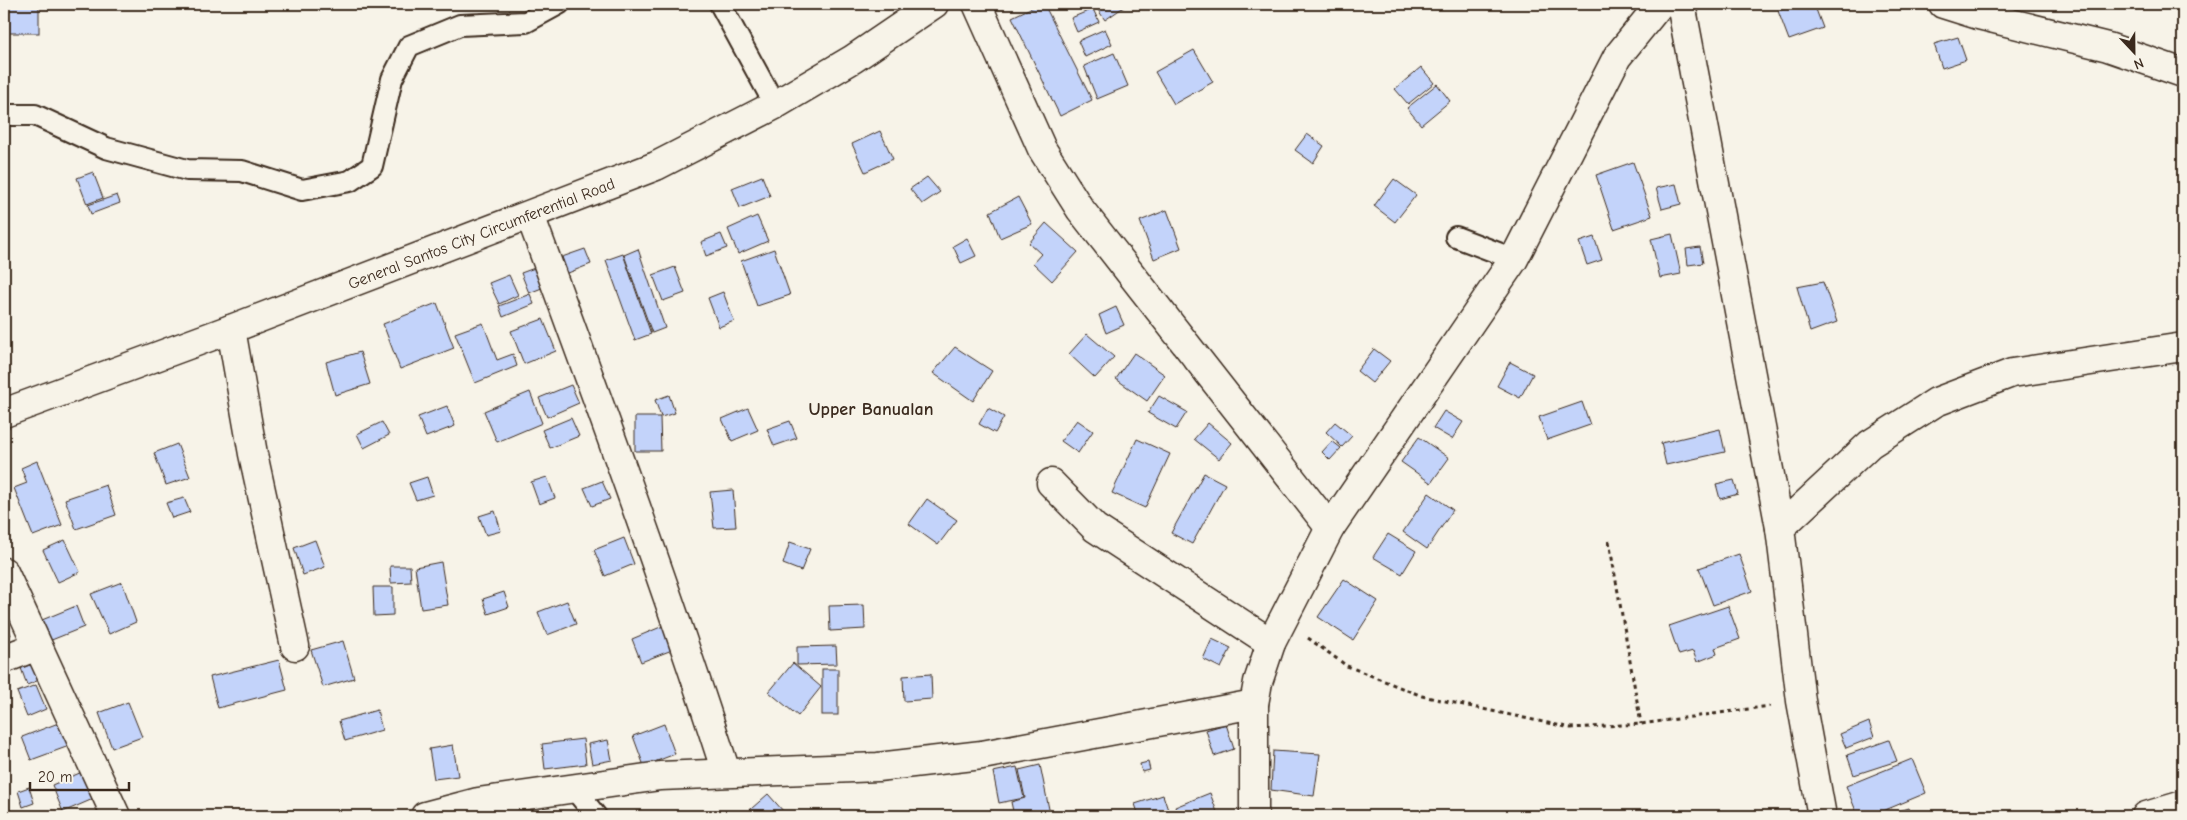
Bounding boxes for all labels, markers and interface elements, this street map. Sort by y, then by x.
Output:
north arrow [2110,28,2160,78]
text: N [2131,54,2146,73]
street label: General Santos City Circumferential Road [346,175,617,293]
district label: Upper Banualan [809,399,933,420]
scale bar [30,760,129,792]
text: 20 m [38,768,72,786]

